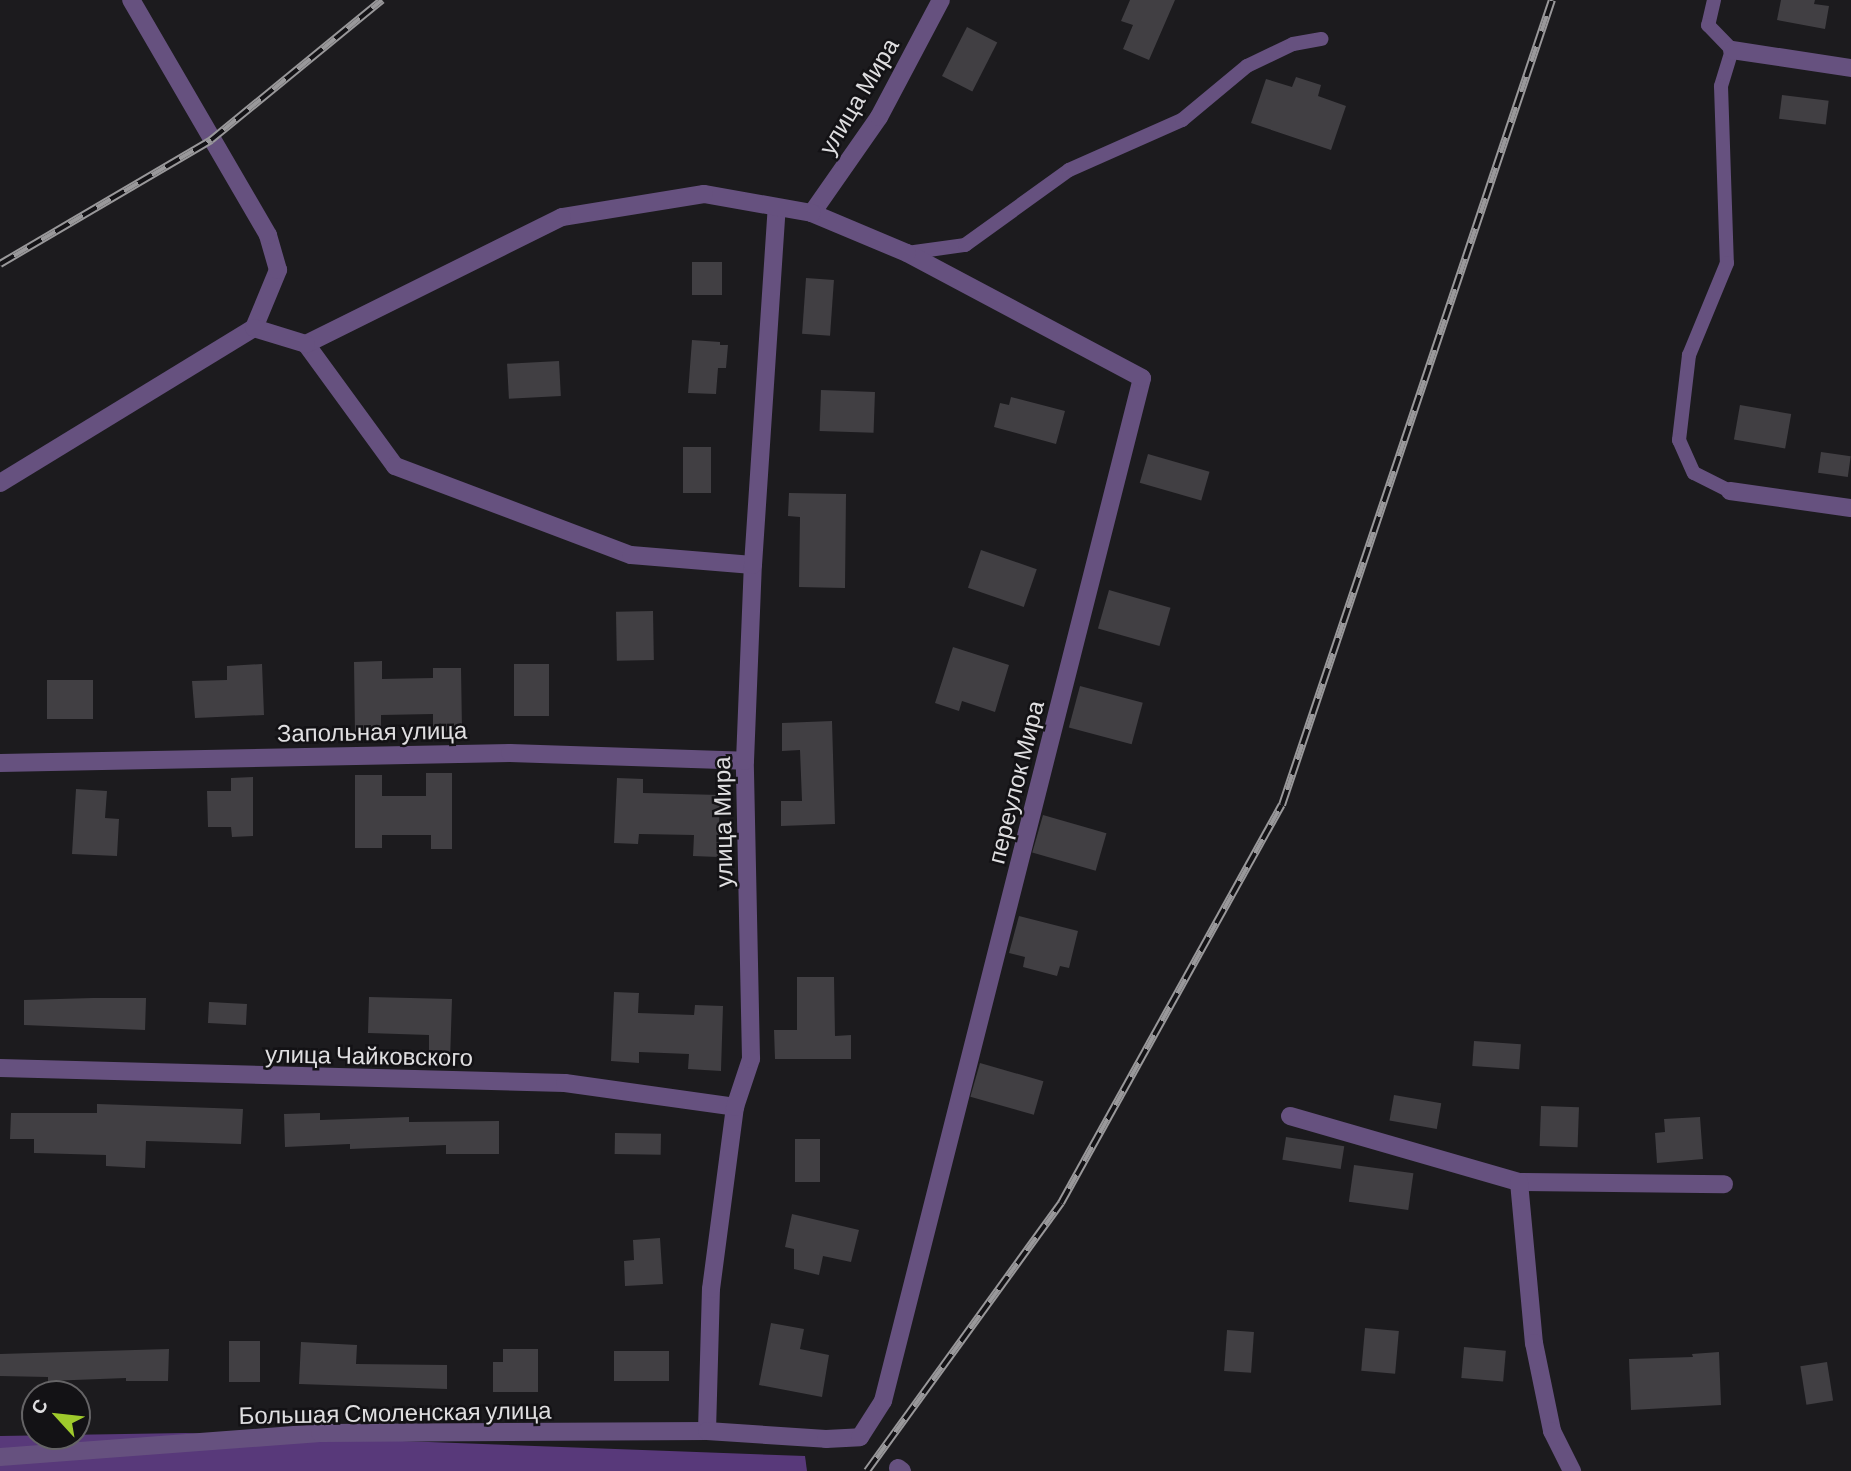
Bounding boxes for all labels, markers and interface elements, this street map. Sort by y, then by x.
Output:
street label: улица Мира [812,32,904,160]
street label: переулок Мира [981,697,1049,867]
street label: Запольная улица [276,715,468,747]
street label: улица Мира [706,756,738,888]
street label: улица Чайковского [265,1039,473,1071]
north arrow [21,1380,91,1450]
text: С [25,1395,52,1417]
street label: Большая Смоленская улица [238,1395,552,1429]

